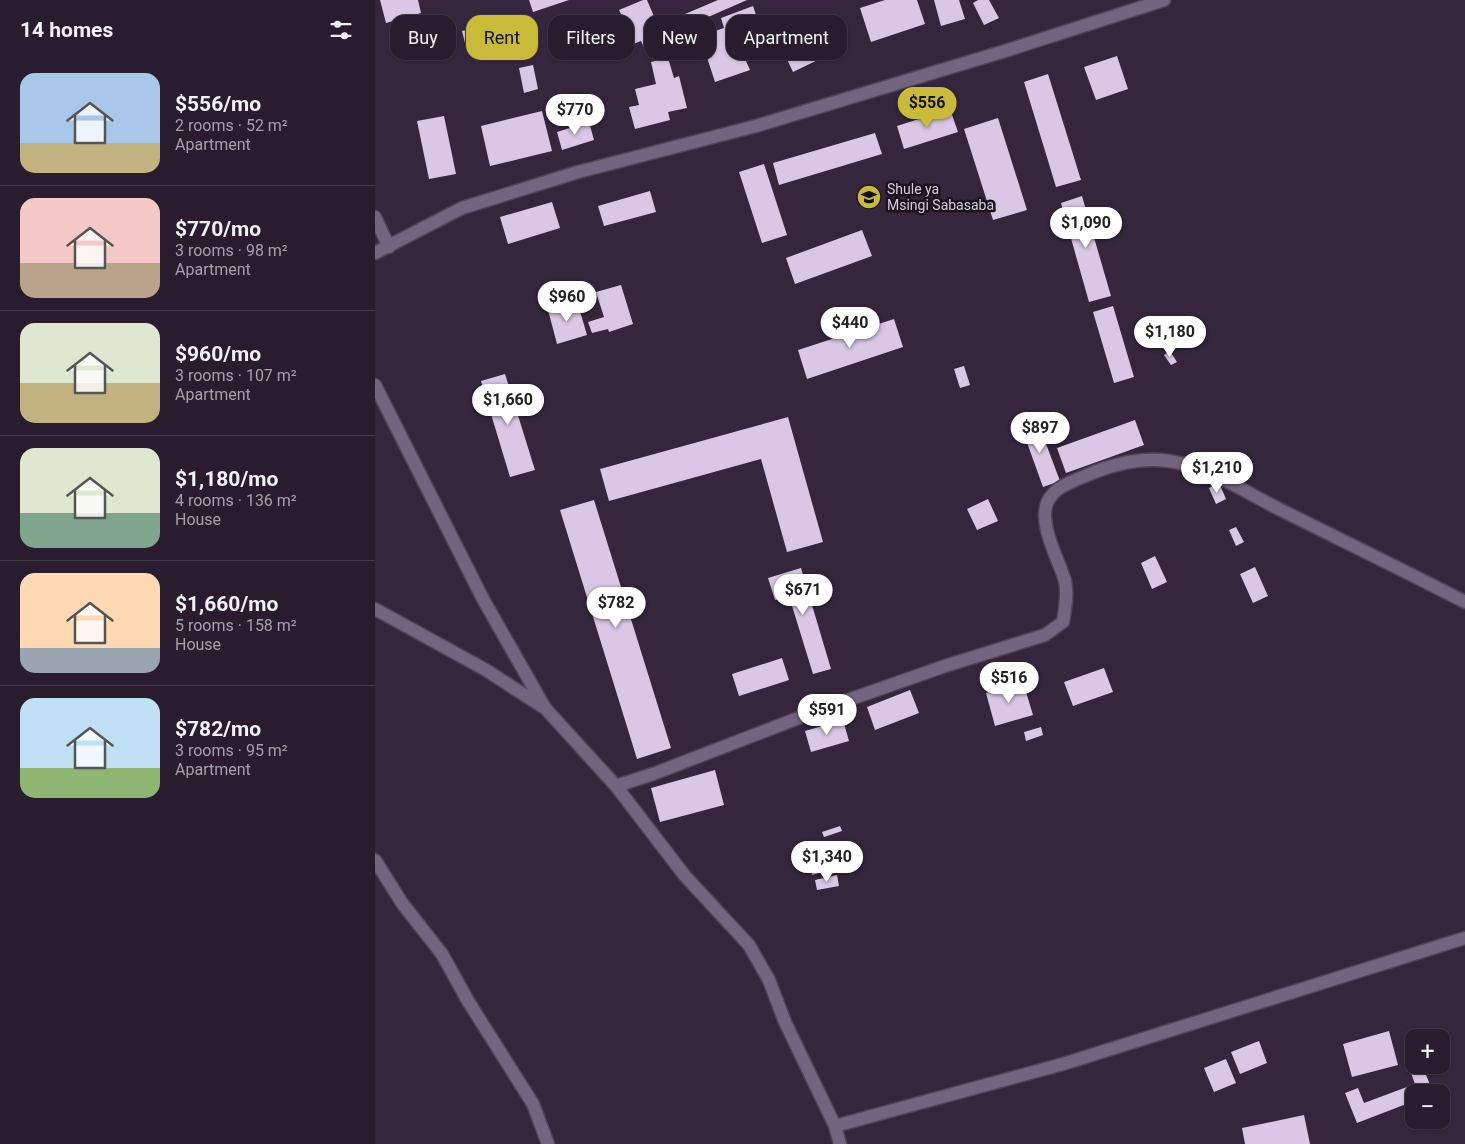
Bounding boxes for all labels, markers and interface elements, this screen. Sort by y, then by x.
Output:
chip: Buy [390,15,456,60]
chip: Rent [466,15,538,60]
chip: Filters [548,15,634,60]
chip: New [644,15,716,60]
chip: Apartment [726,15,847,60]
icon: filters [327,16,355,44]
text: 14 homes [20,18,113,42]
pin: $556 [897,86,957,129]
text: $556/mo [175,92,261,116]
icon: home [60,93,120,153]
text: $556 [909,93,945,112]
pin: $770 [545,94,605,136]
text: $770 [557,100,593,119]
text: 2 rooms · 52 m² [175,116,288,135]
text: Apartment [175,135,251,154]
place label: Shule ya Msingi Sabasaba [887,181,994,213]
school or university icon: Shule ya Msingi Sabasaba [856,184,882,210]
pin: $1,090 [1045,206,1127,249]
text: $1,090 [1061,213,1111,232]
text: $770/mo [175,217,261,241]
icon: home [60,218,120,278]
text: 3 rooms · 98 m² [175,241,288,260]
text: Apartment [175,260,251,279]
pin: $960 [537,280,597,323]
text: $960 [549,287,585,306]
pin: $440 [820,306,880,349]
text: $440 [832,313,868,332]
pin: $1,180 [1129,316,1211,358]
text: $1,180 [1145,322,1195,341]
text: $960/mo [175,342,261,366]
icon: home [60,343,120,403]
text: 3 rooms · 107 m² [175,366,297,385]
pin: $1,660 [467,384,549,426]
text: Apartment [175,385,251,404]
text: $1,660 [483,390,533,409]
pin: $897 [1010,412,1070,454]
text: $897 [1022,418,1058,437]
pin: $1,210 [1176,452,1258,494]
text: $1,210 [1192,458,1242,477]
text: $1,180/mo [175,467,278,491]
icon: home [60,468,120,528]
text: 4 rooms · 136 m² [175,491,297,510]
text: House [175,510,221,529]
pin: $671 [773,574,833,616]
text: $671 [785,580,821,599]
pin: $782 [586,586,646,629]
text: $1,660/mo [175,592,278,616]
icon: home [60,593,120,653]
text: $782 [598,593,634,612]
text: 5 rooms · 158 m² [175,616,297,635]
text: House [175,635,221,654]
pin: $516 [979,662,1039,704]
text: $516 [991,668,1027,687]
pin: $591 [797,694,857,736]
text: $591 [809,700,845,719]
text: $782/mo [175,717,261,741]
icon: home [60,718,120,778]
text: 3 rooms · 95 m² [175,741,288,760]
text: Apartment [175,760,251,779]
pin: $1,340 [786,840,868,883]
text: $1,340 [802,847,852,866]
map controls [1405,1029,1450,1129]
button: + [1405,1029,1450,1074]
button: − [1405,1084,1450,1129]

